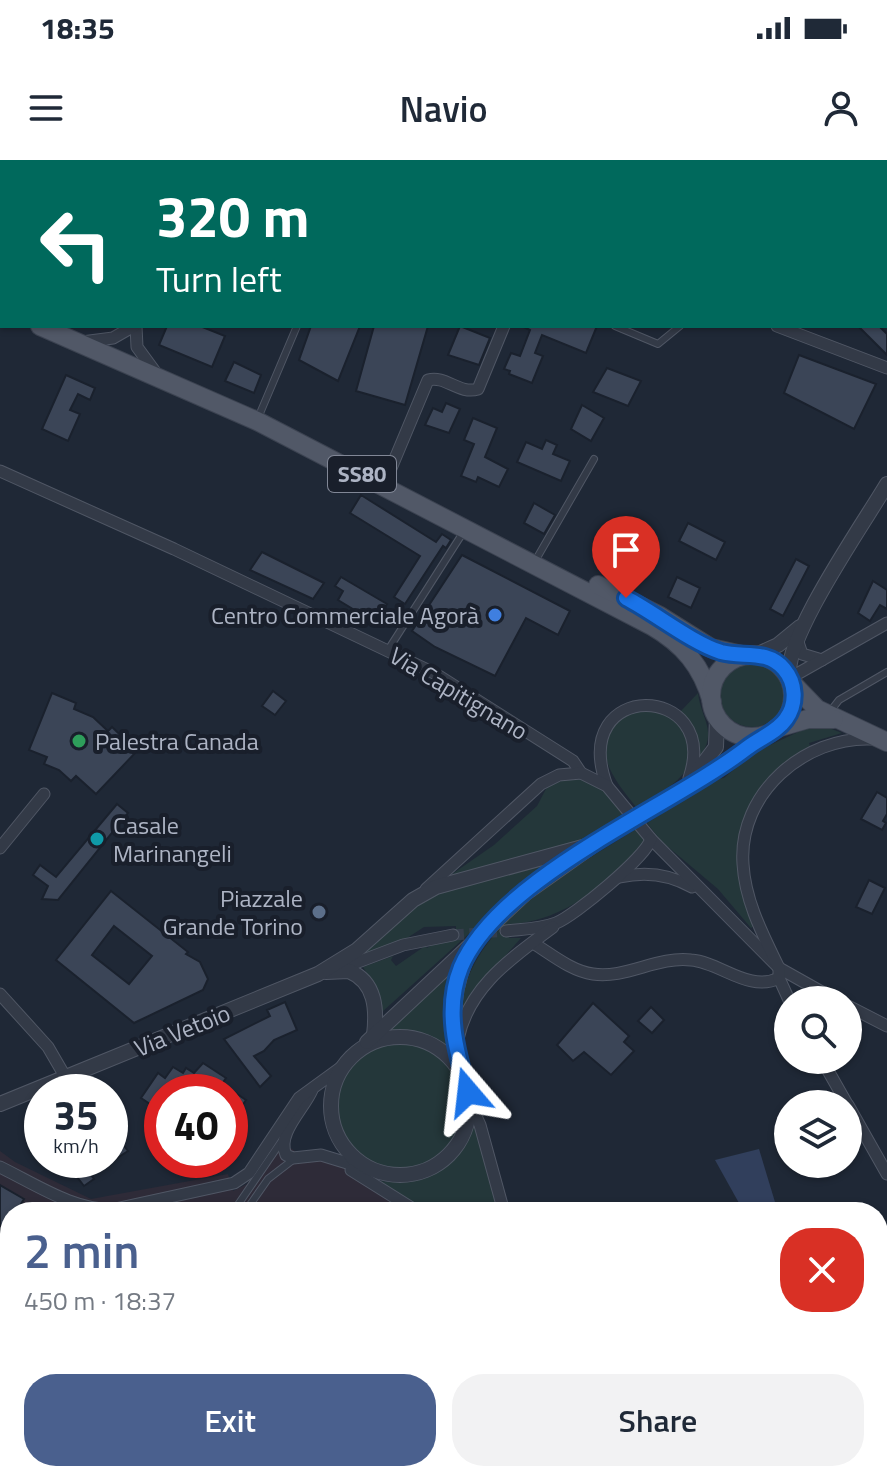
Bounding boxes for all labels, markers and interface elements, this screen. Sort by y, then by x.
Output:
text: 18:35 [40,5,115,51]
text: Navio [399,81,488,136]
icon: menu [24,86,68,130]
icon: person [819,86,863,130]
text: 320 m [156,174,309,259]
icon: left [24,192,128,296]
text: Turn left [156,251,282,306]
road number: SS80 [328,456,396,492]
pin [592,516,660,598]
icon: arrive [604,528,648,572]
place label: Centro Commerciale Agorà [211,597,479,633]
marker: Centro Commerciale Agorà [486,606,504,624]
street label: Via Capitignano [383,637,535,749]
place label: Palestra Canada [95,723,259,759]
marker: Palestra Canada [70,732,88,750]
place label: Casale Marinangeli [113,807,232,871]
marker: Casale Marinangeli [88,830,106,848]
place label: Piazzale Grande Torino [163,880,303,944]
marker: Piazzale Grande Torino [310,903,328,921]
map controls [774,986,862,1178]
button: search [774,986,862,1074]
street label: Via Vetoio [129,994,235,1066]
position arrow [426,1050,510,1134]
speed limit sign: 40 [144,1074,248,1178]
text: 35 [54,1085,98,1146]
button: layers [774,1090,862,1178]
text: km/h [53,1130,99,1161]
text: 2 min [24,1214,139,1287]
button: close [780,1228,864,1312]
text: 450 m · 18:37 [24,1281,176,1320]
button: Exit [24,1374,436,1466]
button: Share [452,1374,864,1466]

